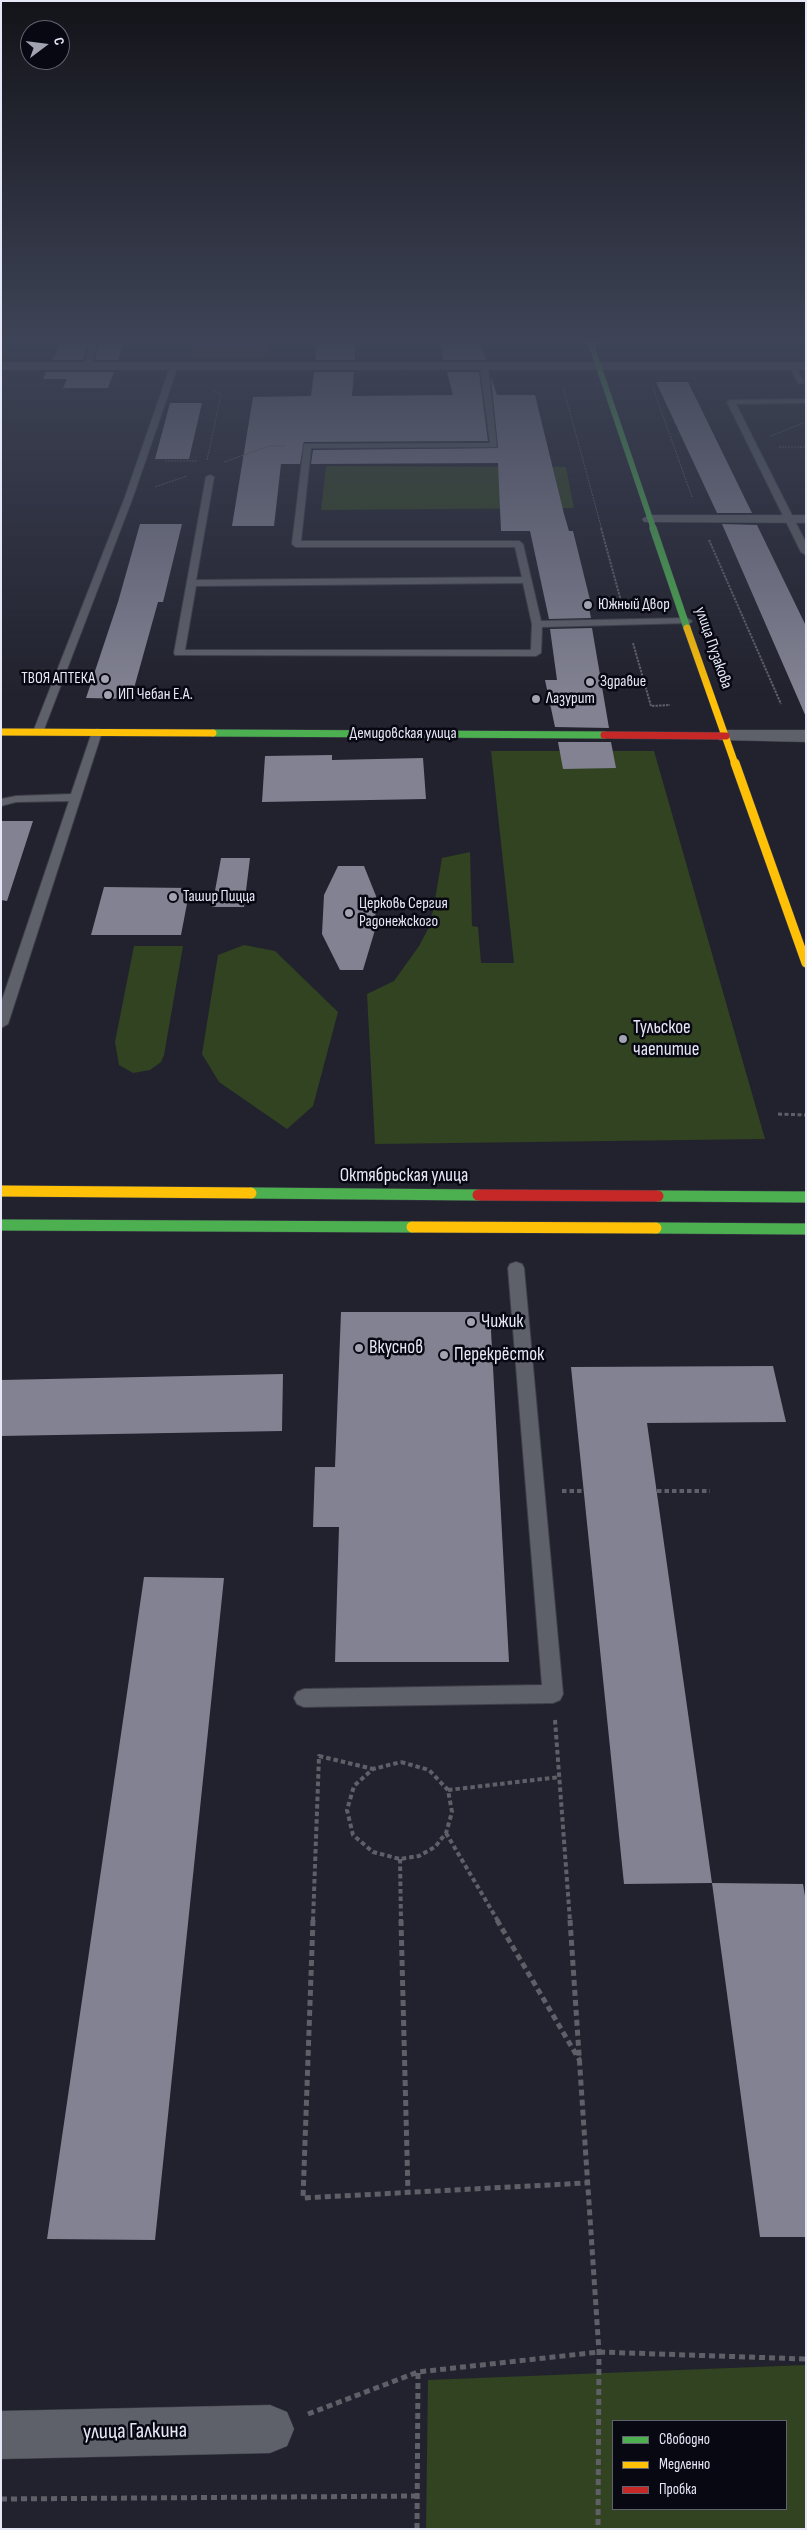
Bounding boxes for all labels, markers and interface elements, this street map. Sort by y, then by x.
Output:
north arrow [20,20,70,70]
text: С [50,36,68,47]
place label: Южный Двор [598,595,670,615]
marker: Южный Двор [582,599,594,611]
street label: улица Пузакова [690,605,736,691]
place label: ТВОЯ АПТЕКА [21,669,95,689]
place label: Здравие [600,672,646,692]
marker: ТВОЯ АПТЕКА [99,673,111,685]
marker: Здравие [584,676,596,688]
place label: ИП Чебан Е.А. [118,685,193,705]
marker: ИП Чебан Е.А. [102,689,114,701]
place label: Лазурит [546,689,595,709]
marker: Лазурит [530,693,542,705]
street label: Демидовская улица [349,724,457,744]
place label: Ташир Пицца [183,887,255,907]
marker: Ташир Пицца [167,891,179,903]
place label: Церковь Сергия Радонежского [359,894,448,932]
marker: Церковь Сергия Радонежского [343,907,355,919]
place label: Тульское чаепитие [633,1017,699,1061]
marker: Тульское чаепитие [617,1033,629,1045]
street label: Октябрьская улица [340,1165,468,1187]
place label: Чижик [481,1311,524,1333]
marker: Чижик [465,1316,477,1328]
place label: Вкуснов [369,1337,423,1359]
marker: Вкуснов [353,1342,365,1354]
place label: Перекрёсток [454,1344,544,1366]
marker: Перекрёсток [438,1349,450,1361]
street label: улица Галкина [83,2418,187,2446]
legend [612,2420,787,2510]
text: Свободно [659,2430,710,2449]
text: Медленно [659,2455,710,2474]
text: Пробка [659,2480,697,2499]

